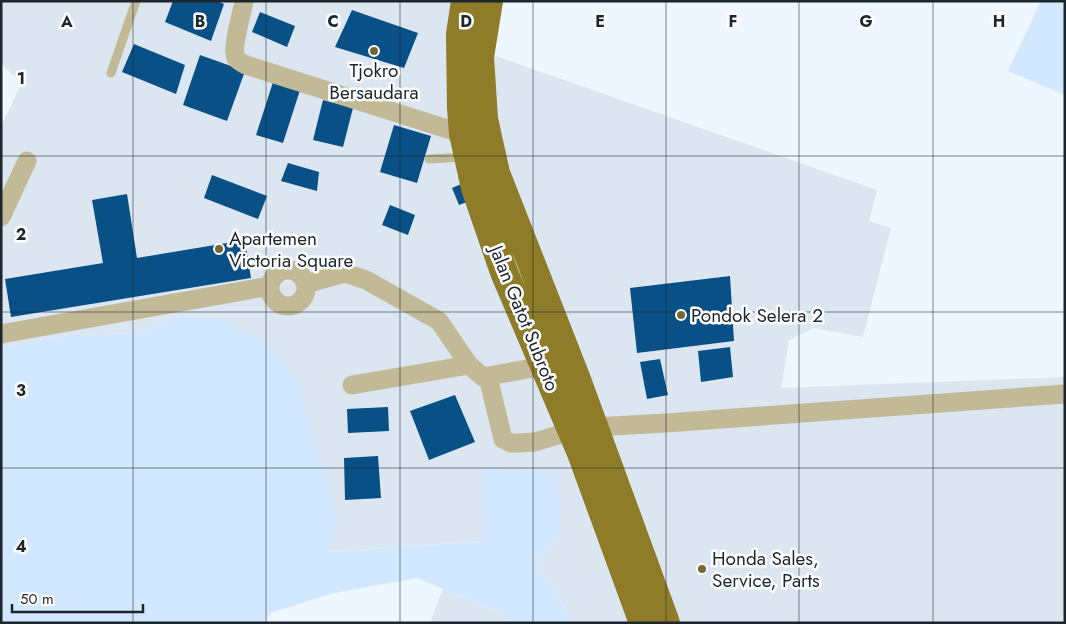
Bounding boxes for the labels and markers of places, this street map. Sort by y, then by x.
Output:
marker: Tjokro Bersaudara [368,45,380,57]
place label: Tjokro Bersaudara [329,57,419,106]
place label: Apartemen Victoria Square [229,225,353,274]
marker: Apartemen Victoria Square [213,243,225,255]
place label: Pondok Selera 2 [691,302,823,329]
marker: Pondok Selera 2 [675,309,687,321]
place label: Honda Sales, Service, Parts [712,545,820,594]
marker: Honda Sales, Service, Parts [696,563,708,575]

